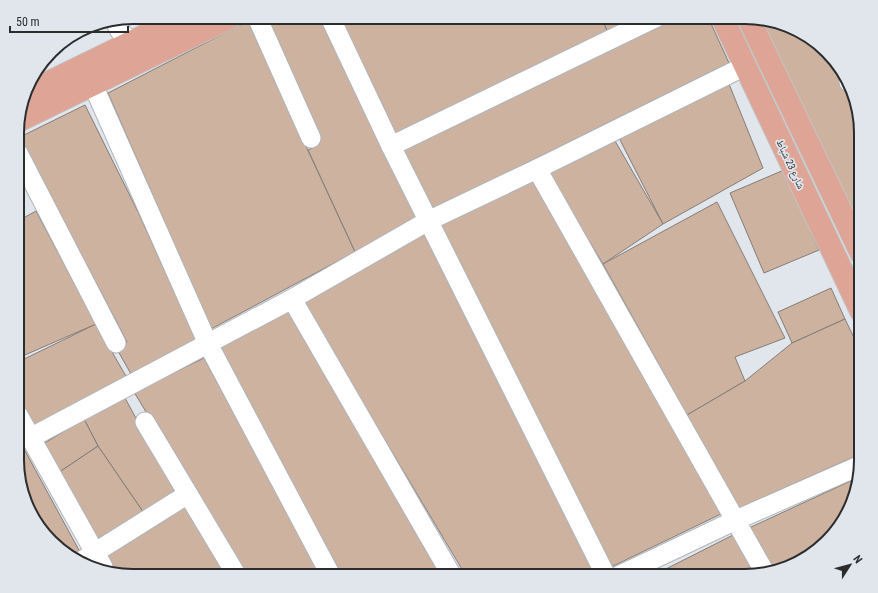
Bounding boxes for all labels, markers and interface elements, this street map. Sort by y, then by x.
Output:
scale bar [10,8,128,34]
text: 50 m [16,15,40,29]
street label: شارع 23 شباط [773,138,807,191]
north arrow [830,545,870,585]
text: N [850,553,865,566]

